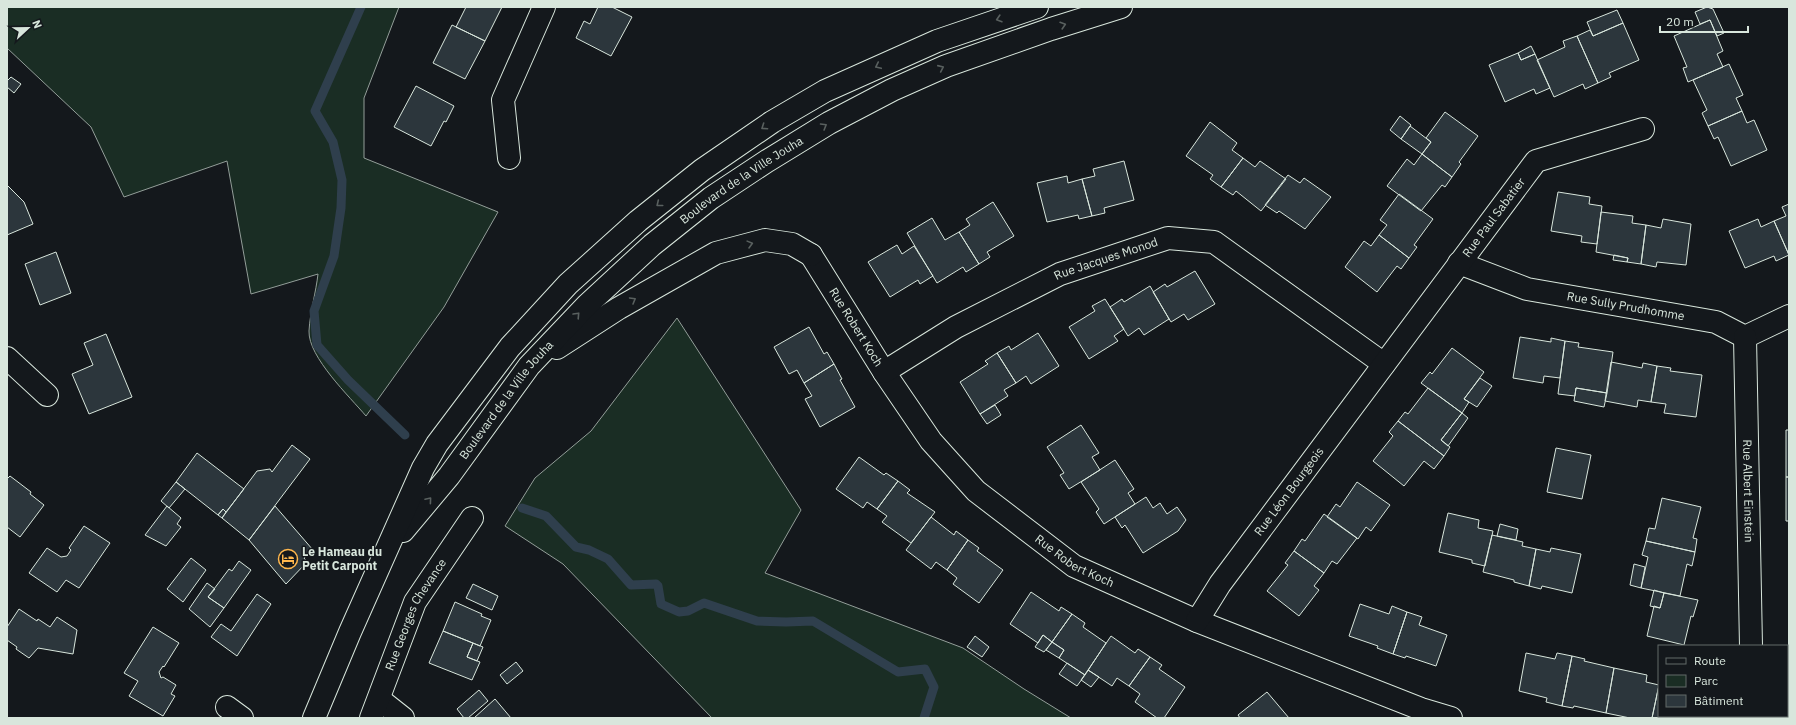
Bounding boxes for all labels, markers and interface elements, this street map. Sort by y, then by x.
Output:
north arrow [8,8,48,48]
scale bar [1660,8,1748,34]
one-way arrow [996,14,1003,23]
text: 20 m [1666,14,1694,29]
text: N [29,18,45,31]
one-way arrow [1059,21,1066,30]
one-way arrow [875,61,883,69]
one-way arrow [936,65,944,73]
one-way arrow [761,123,768,130]
one-way arrow [820,123,827,131]
street label: Boulevard de la Ville Jouha [677,132,806,227]
street label: Rue Paul Sabatier [1459,174,1528,260]
one-way arrow [657,200,664,207]
street label: Rue Jacques Monod [1051,234,1160,283]
one-way arrow [746,240,753,249]
street label: Rue Robert Koch [826,285,887,369]
street label: Rue Sully Prudhomme [1566,288,1686,323]
one-way arrow [629,298,636,305]
one-way arrow [573,312,580,320]
street label: Boulevard de la Ville Jouha [456,337,557,462]
street label: Rue Albert Einstein [1740,439,1757,543]
street label: Rue Léon Bourgeois [1251,444,1327,539]
one-way arrow [424,497,431,505]
street label: Rue Robert Koch [1032,531,1117,590]
place label: Le Hameau du Petit Carpont [302,544,382,573]
hotel icon: Le Hameau du Petit Carpont [277,548,299,570]
street label: Rue Georges Chevance [382,555,450,673]
legend [1658,645,1788,717]
text: Route [1694,653,1726,668]
text: Parc [1694,673,1718,688]
text: Bâtiment [1694,693,1744,708]

